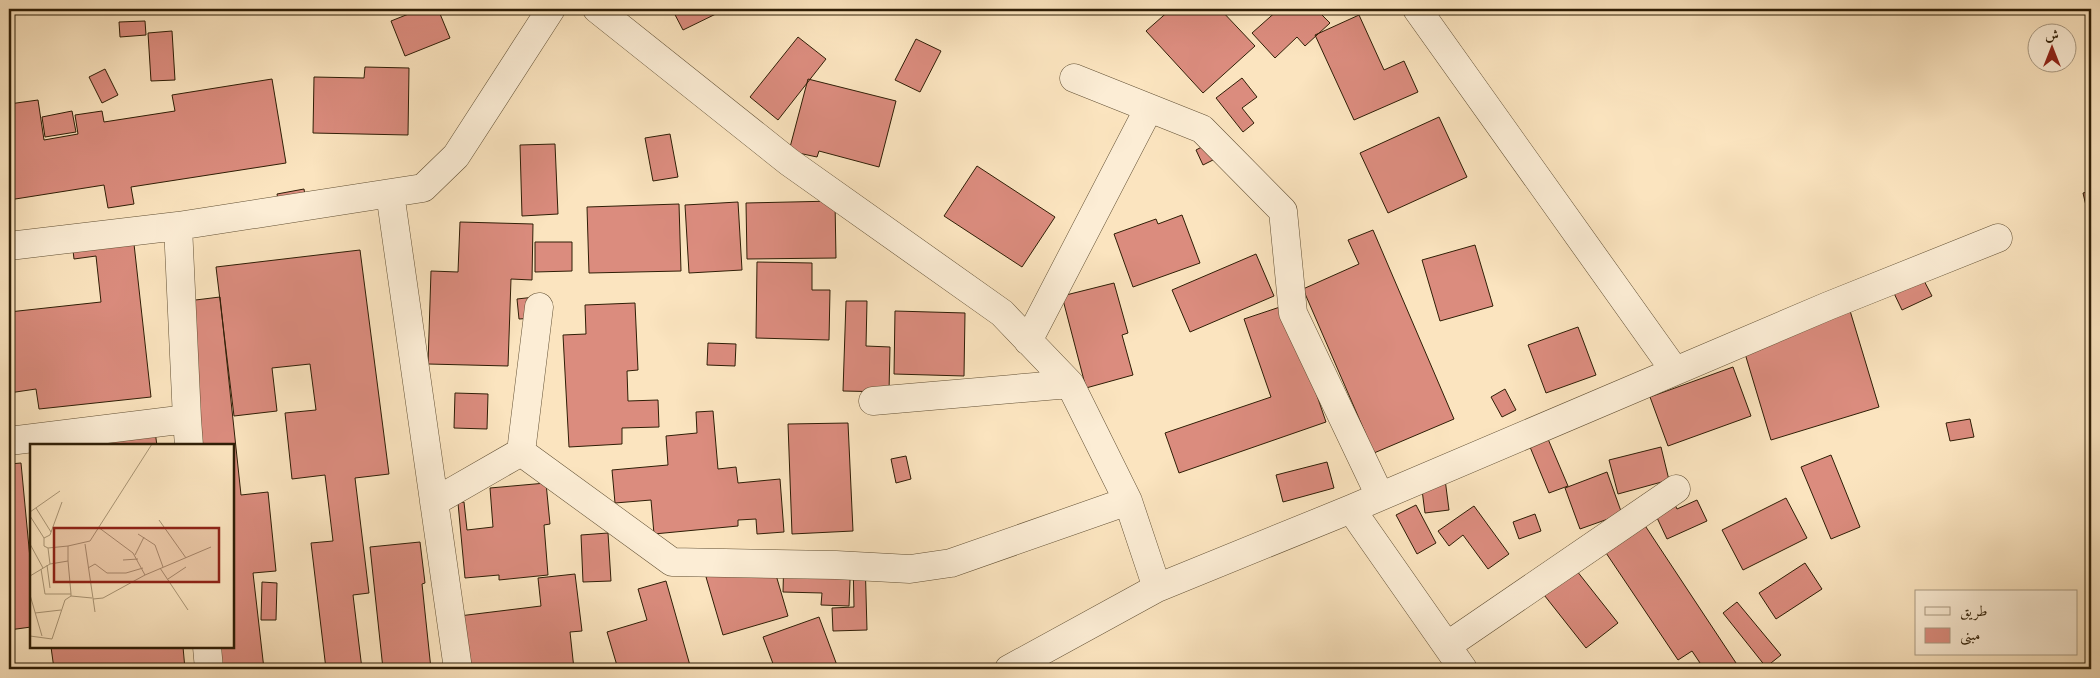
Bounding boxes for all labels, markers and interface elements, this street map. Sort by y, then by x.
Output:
north arrow [2028,22,2078,72]
text: ش [2045,25,2059,45]
inset map [30,444,234,648]
legend [1915,590,2078,656]
text: طريق [1960,600,1987,621]
text: مبنى [1960,624,1980,646]

